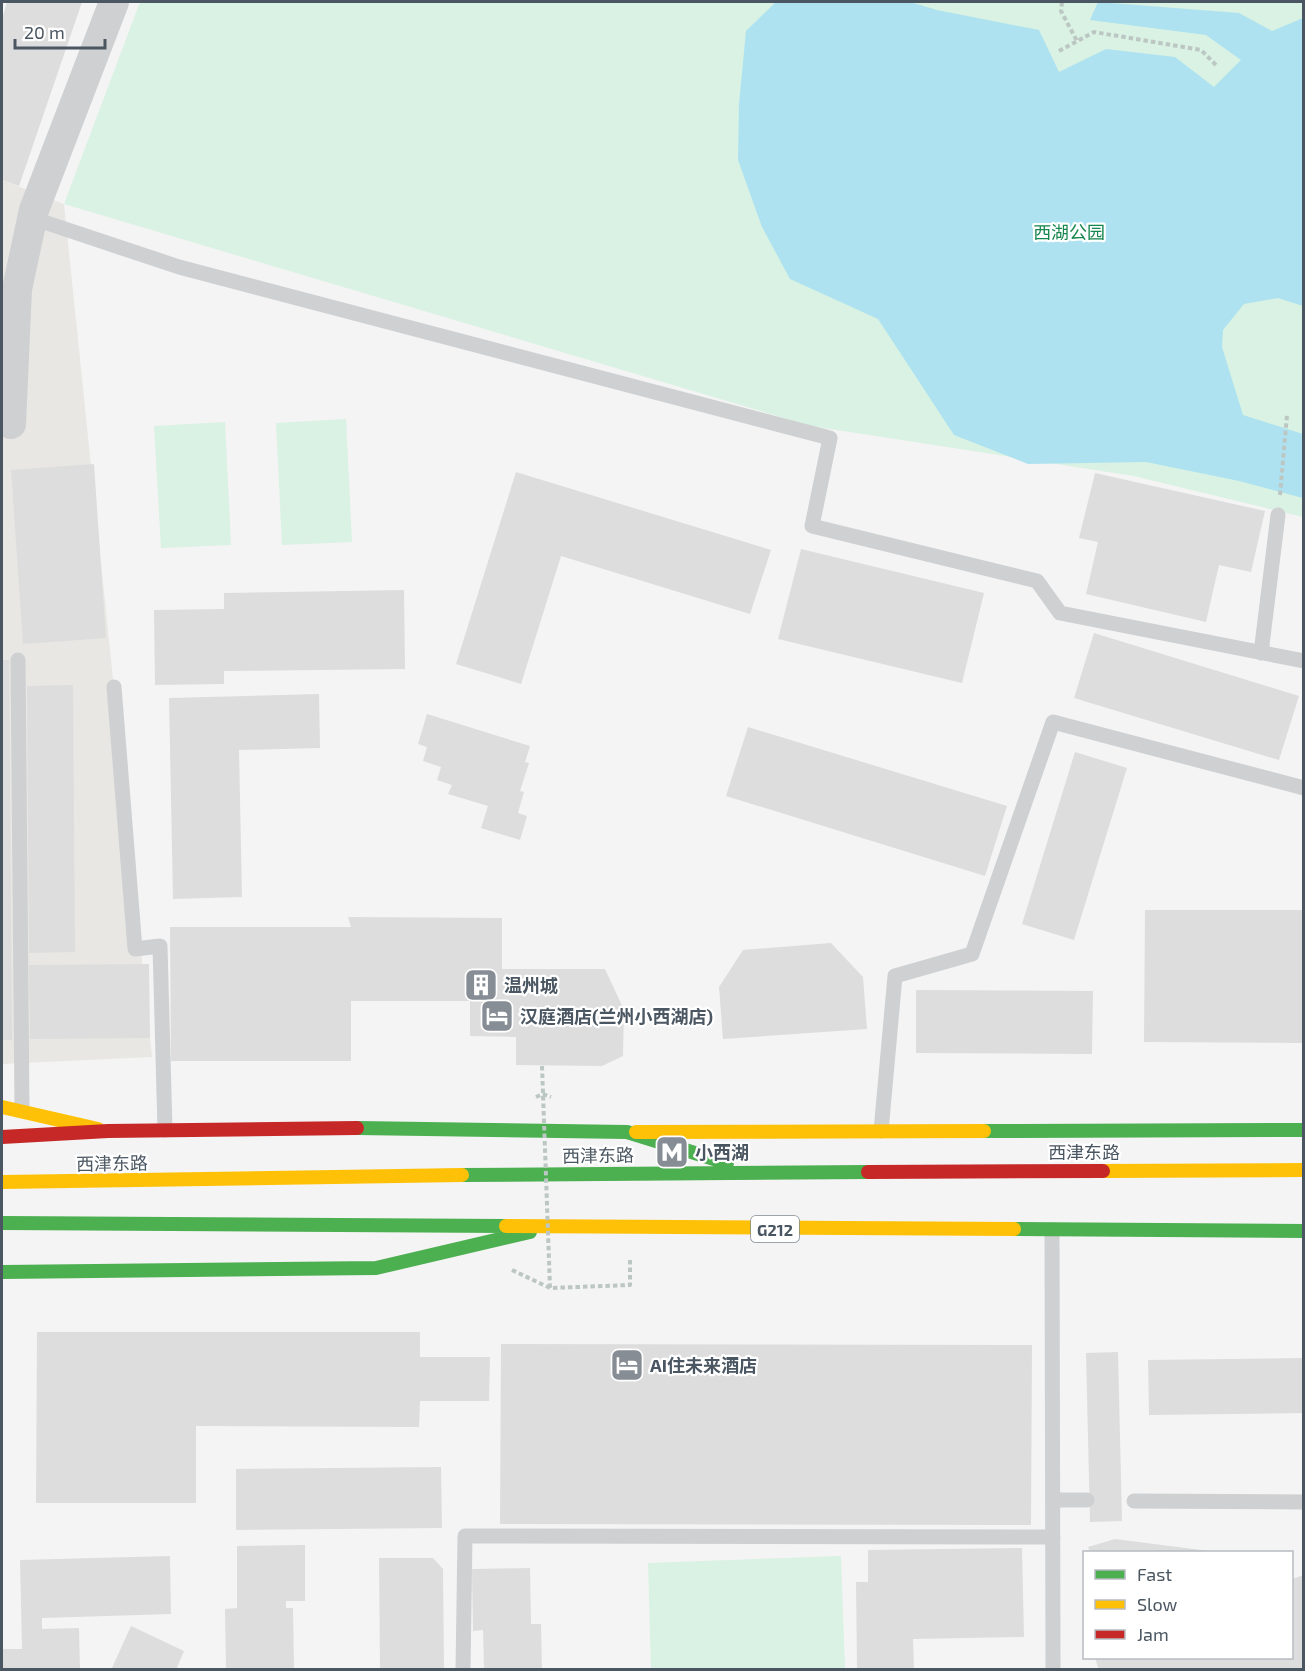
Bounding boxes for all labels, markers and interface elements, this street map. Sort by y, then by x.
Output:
scale bar [15,12,105,50]
text: 20 m [24,21,65,43]
park label: 西湖公园 [1033,221,1105,243]
building icon: 温州城 [463,967,499,1003]
place label: 温州城 [504,974,558,996]
hotel icon: 汉庭酒店(兰州小西湖店) [479,998,515,1034]
place label: 汉庭酒店(兰州小西湖店) [520,1005,713,1027]
metro station icon: 小西湖 [654,1134,690,1170]
place label: 小西湖 [695,1141,749,1163]
street label: 西津东路 [1048,1141,1120,1163]
street label: 西津东路 [562,1143,634,1167]
street label: 西津东路 [76,1151,148,1175]
road number: G212 [751,1216,799,1242]
hotel icon: AI住未来酒店 [609,1347,645,1383]
place label: AI住未来酒店 [650,1354,757,1376]
legend [1083,1551,1293,1659]
text: Fast [1137,1563,1172,1585]
text: Slow [1137,1593,1178,1615]
text: Jam [1137,1623,1169,1645]

